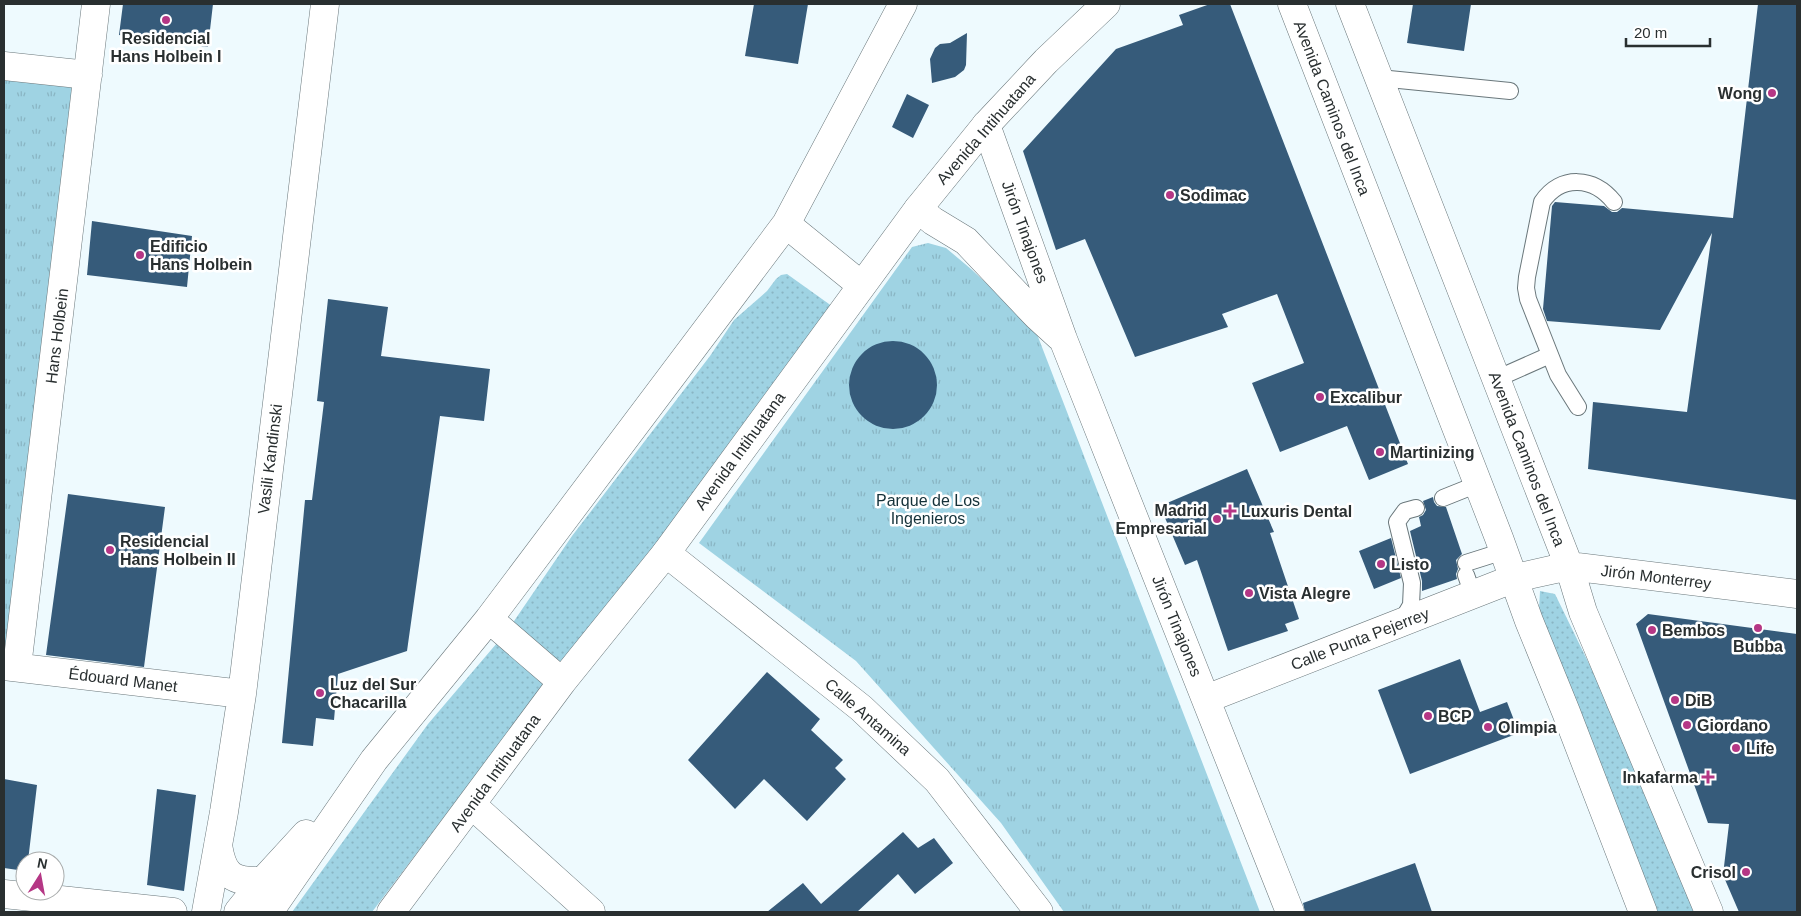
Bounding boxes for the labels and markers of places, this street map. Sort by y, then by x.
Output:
marker: Residencial Hans Holbein I [160,14,172,26]
place label: Residencial Hans Holbein I [110,30,222,65]
place label: Wong [1718,85,1762,102]
marker: Wong [1766,87,1778,99]
place label: Sodimac [1180,187,1247,204]
marker: Sodimac [1164,189,1176,201]
place label: Edificio Hans Holbein [150,238,252,273]
marker: Edificio Hans Holbein [134,249,146,261]
place label: Excalibur [1330,389,1402,406]
marker: Excalibur [1314,391,1326,403]
place label: Martinizing [1390,444,1474,461]
marker: Martinizing [1374,446,1386,458]
place label: Madrid Empresarial [1115,502,1207,537]
place label: Luxuris Dental [1241,503,1352,520]
marker: Luxuris Dental [1223,504,1237,518]
marker: Madrid Empresarial [1211,513,1223,525]
place label: Residencial Hans Holbein II [120,533,236,568]
marker: Residencial Hans Holbein II [104,544,116,556]
place label: Listo [1391,556,1429,573]
marker: Listo [1375,558,1387,570]
place label: Vista Alegre [1259,585,1351,602]
marker: Vista Alegre [1243,587,1255,599]
place label: Bembos [1662,622,1725,639]
marker: Bubba [1752,622,1764,634]
marker: Bembos [1646,624,1658,636]
place label: Bubba [1733,638,1783,655]
place label: Luz del Sur Chacarilla [330,676,416,711]
marker: Luz del Sur Chacarilla [314,687,326,699]
place label: DiB [1685,692,1713,709]
marker: DiB [1669,694,1681,706]
place label: BCP [1438,708,1472,725]
marker: BCP [1422,710,1434,722]
place label: Giordano [1697,717,1768,734]
place label: Olimpia [1498,719,1557,736]
marker: Giordano [1681,719,1693,731]
marker: Olimpia [1482,721,1494,733]
place label: Life [1746,740,1775,757]
marker: Life [1730,742,1742,754]
place label: Inkafarma [1622,769,1698,786]
marker: Inkafarma [1702,771,1714,783]
place label: Crisol [1691,864,1736,881]
marker: Crisol [1740,866,1752,878]

